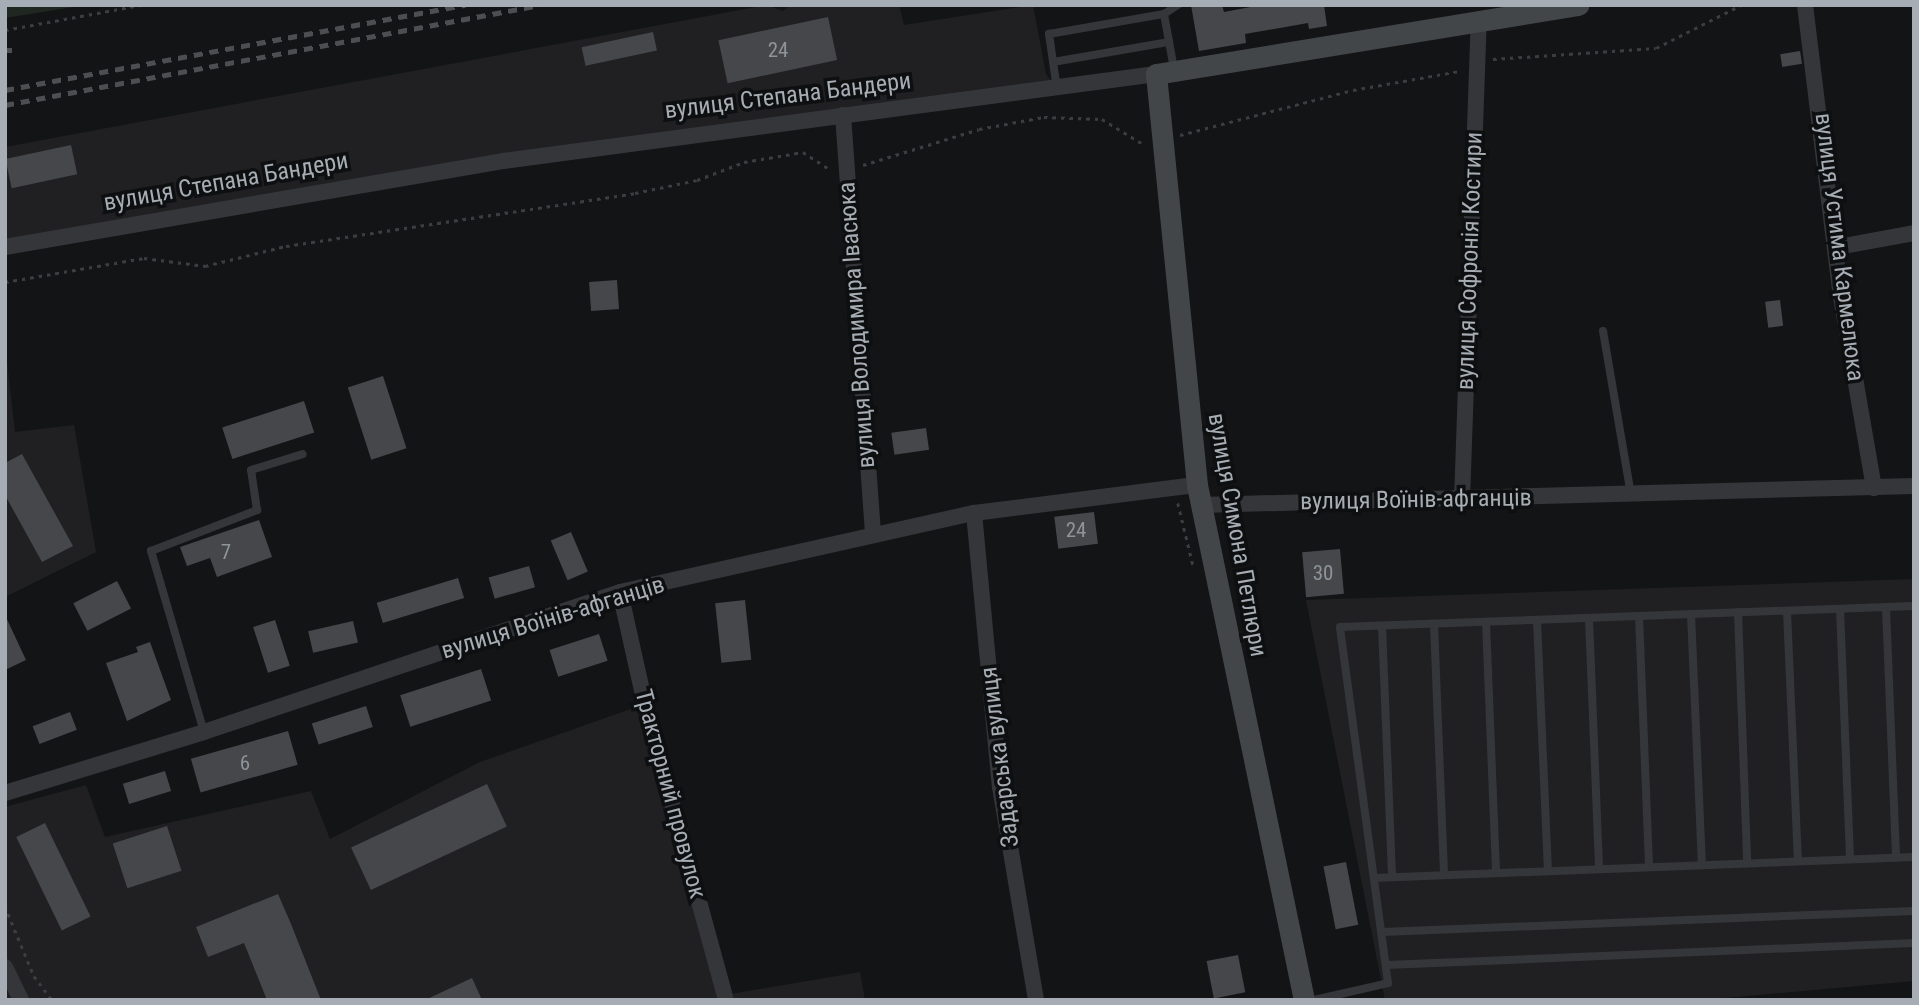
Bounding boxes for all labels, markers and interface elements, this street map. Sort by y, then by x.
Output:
house number: 24 [768,37,788,63]
street label: вулиця Степана Бандери [663,67,913,125]
street label: вулиця Устима Кармелюка [1808,111,1870,383]
street label: вулиця Софронія Костири [1451,132,1489,390]
street label: вулиця Степана Бандери [101,146,351,218]
street label: вулиця Володимира Івасюка [833,181,881,469]
street label: вулиця Симона Петлюри [1201,411,1273,659]
street label: вулиця Воїнів-афганців [1300,484,1532,516]
house number: 24 [1066,517,1086,543]
house number: 7 [221,539,231,565]
house number: 30 [1313,560,1333,586]
street label: вулиця Воїнів-афганців [438,570,668,666]
street label: Задарська вулиця [975,665,1025,849]
street label: Тракторний провулок [628,686,712,902]
house number: 6 [240,750,250,776]

